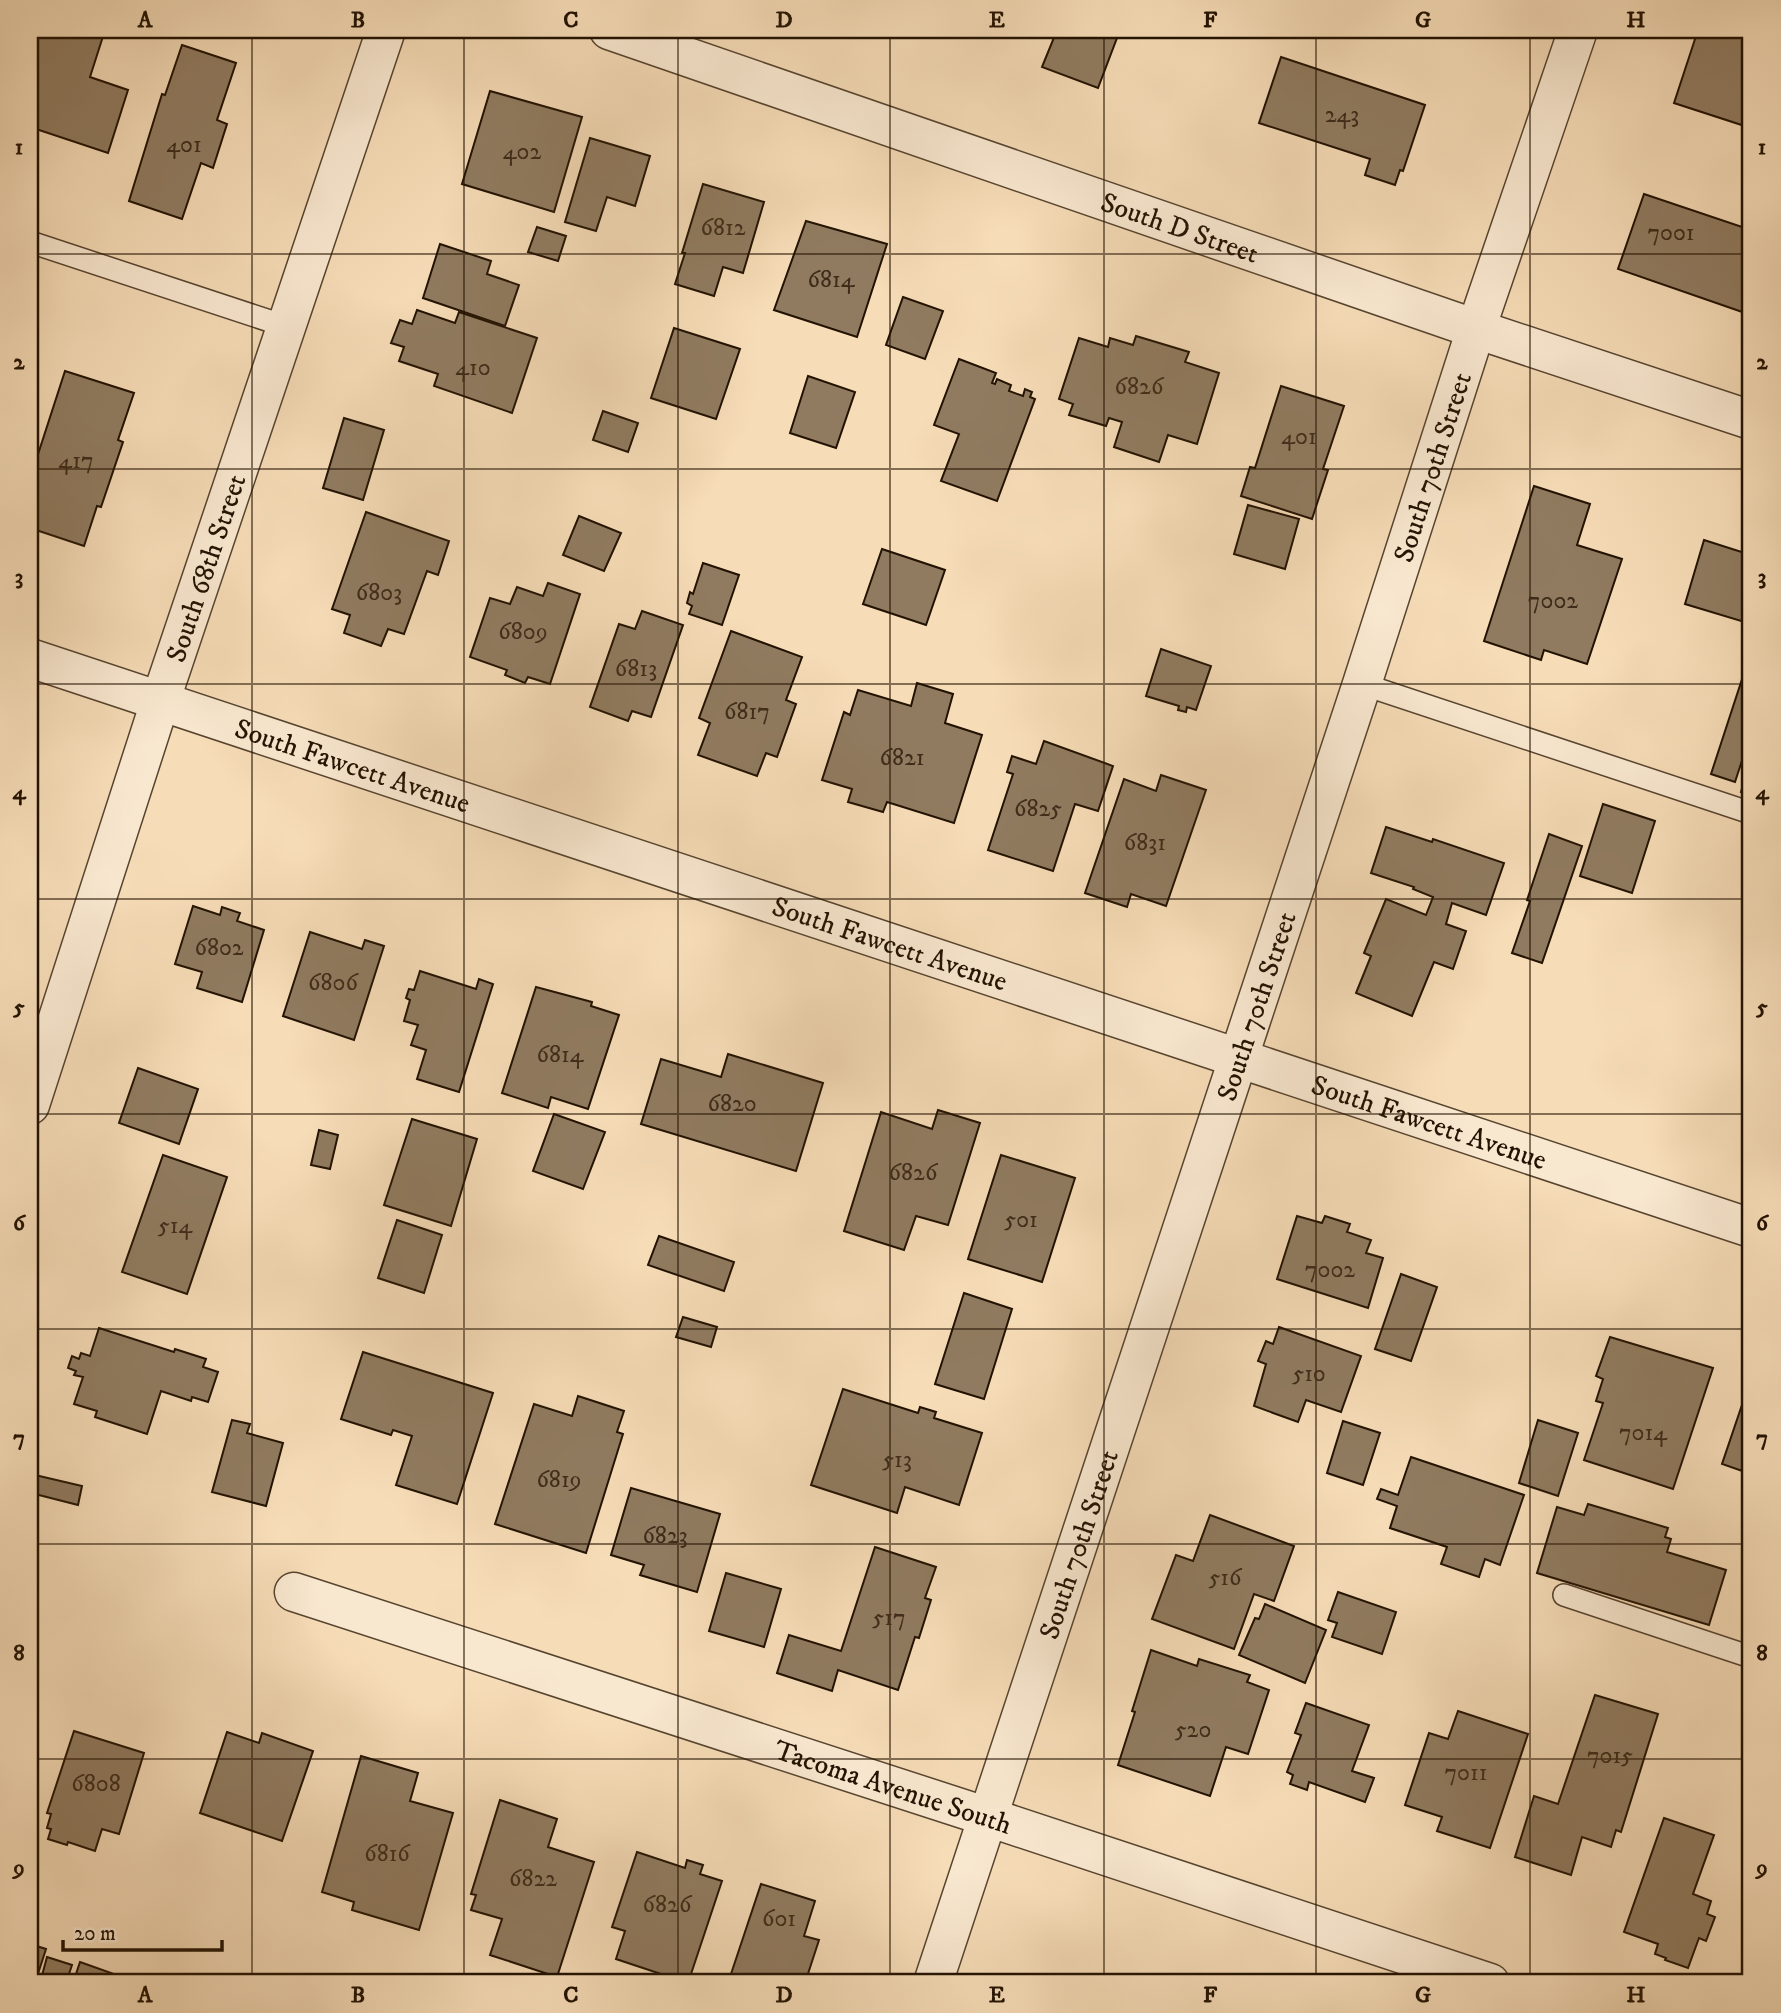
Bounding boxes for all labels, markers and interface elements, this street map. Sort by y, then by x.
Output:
text: A [137,6,154,35]
text: B [351,6,365,35]
text: C [563,6,579,35]
text: D [775,6,793,35]
text: E [989,6,1005,35]
text: F [1203,6,1218,35]
text: G [1415,6,1431,35]
text: H [1626,6,1646,35]
house number: 243 [1325,100,1359,130]
house number: 401 [166,130,202,160]
text: 1 [15,133,23,162]
text: 1 [1758,133,1766,162]
house number: 402 [503,137,541,167]
street label: South D Street [1096,185,1263,272]
house number: 6812 [700,213,746,243]
house number: 7001 [1647,218,1695,248]
house number: 6814 [807,265,856,295]
text: 2 [13,348,25,377]
text: 2 [1756,348,1768,377]
house number: 410 [455,353,491,383]
street label: South 70th Street [1386,368,1480,567]
house number: 6826 [1115,372,1165,402]
house number: 401 [1281,422,1317,452]
house number: 417 [58,446,94,476]
street label: South 68th Street [159,470,254,667]
text: 3 [15,563,23,592]
text: 3 [1758,563,1766,592]
house number: 6803 [356,578,402,608]
house number: 7002 [1528,586,1578,616]
house number: 6809 [498,617,548,647]
house number: 6813 [615,654,657,684]
house number: 6817 [724,697,770,727]
street label: South Fawcett Avenue [230,711,474,822]
house number: 6821 [879,743,925,773]
text: 4 [12,778,27,807]
text: 4 [1755,778,1770,807]
house number: 6825 [1014,794,1062,824]
house number: 6831 [1124,828,1166,858]
street label: South Fawcett Avenue [767,889,1012,1000]
street label: South 70th Street [1210,907,1305,1106]
house number: 6802 [194,933,244,963]
house number: 6806 [308,968,359,998]
text: 5 [12,993,25,1022]
text: 5 [1755,993,1768,1022]
house number: 6814 [536,1040,585,1070]
street label: South Fawcett Avenue [1307,1068,1551,1178]
house number: 6820 [707,1089,757,1119]
house number: 6826 [889,1158,939,1188]
house number: 501 [1004,1205,1038,1235]
text: 6 [13,1209,27,1238]
text: 6 [1756,1209,1770,1238]
house number: 514 [158,1211,193,1241]
house number: 7002 [1305,1255,1355,1285]
house number: 510 [1292,1359,1326,1389]
house number: 7014 [1619,1418,1668,1448]
text: 7 [13,1424,25,1453]
text: 7 [1756,1424,1768,1453]
house number: 513 [882,1445,912,1475]
street label: South 70th Street [1032,1446,1127,1644]
house number: 6819 [536,1465,582,1495]
house number: 6823 [642,1521,688,1551]
house number: 516 [1208,1563,1243,1593]
house number: 517 [872,1603,906,1633]
text: 8 [13,1639,25,1668]
text: 8 [1756,1639,1768,1668]
house number: 520 [1175,1715,1211,1745]
street label: Tacoma Avenue South [770,1733,1016,1843]
house number: 7015 [1587,1741,1633,1771]
house number: 7011 [1444,1758,1488,1788]
house number: 6808 [71,1769,121,1799]
house number: 6816 [364,1839,411,1869]
text: 9 [11,1854,25,1883]
text: 9 [1754,1854,1768,1883]
house number: 6822 [509,1864,557,1894]
house number: 6826 [643,1890,693,1920]
house number: 601 [762,1904,796,1934]
scale bar [63,1908,222,1952]
text: 20 m [74,1921,116,1947]
text: A [137,1981,154,2010]
text: B [351,1981,365,2010]
text: C [563,1981,579,2010]
text: D [775,1981,793,2010]
text: E [989,1981,1005,2010]
text: F [1203,1981,1218,2010]
text: G [1415,1981,1431,2010]
text: H [1626,1981,1646,2010]

